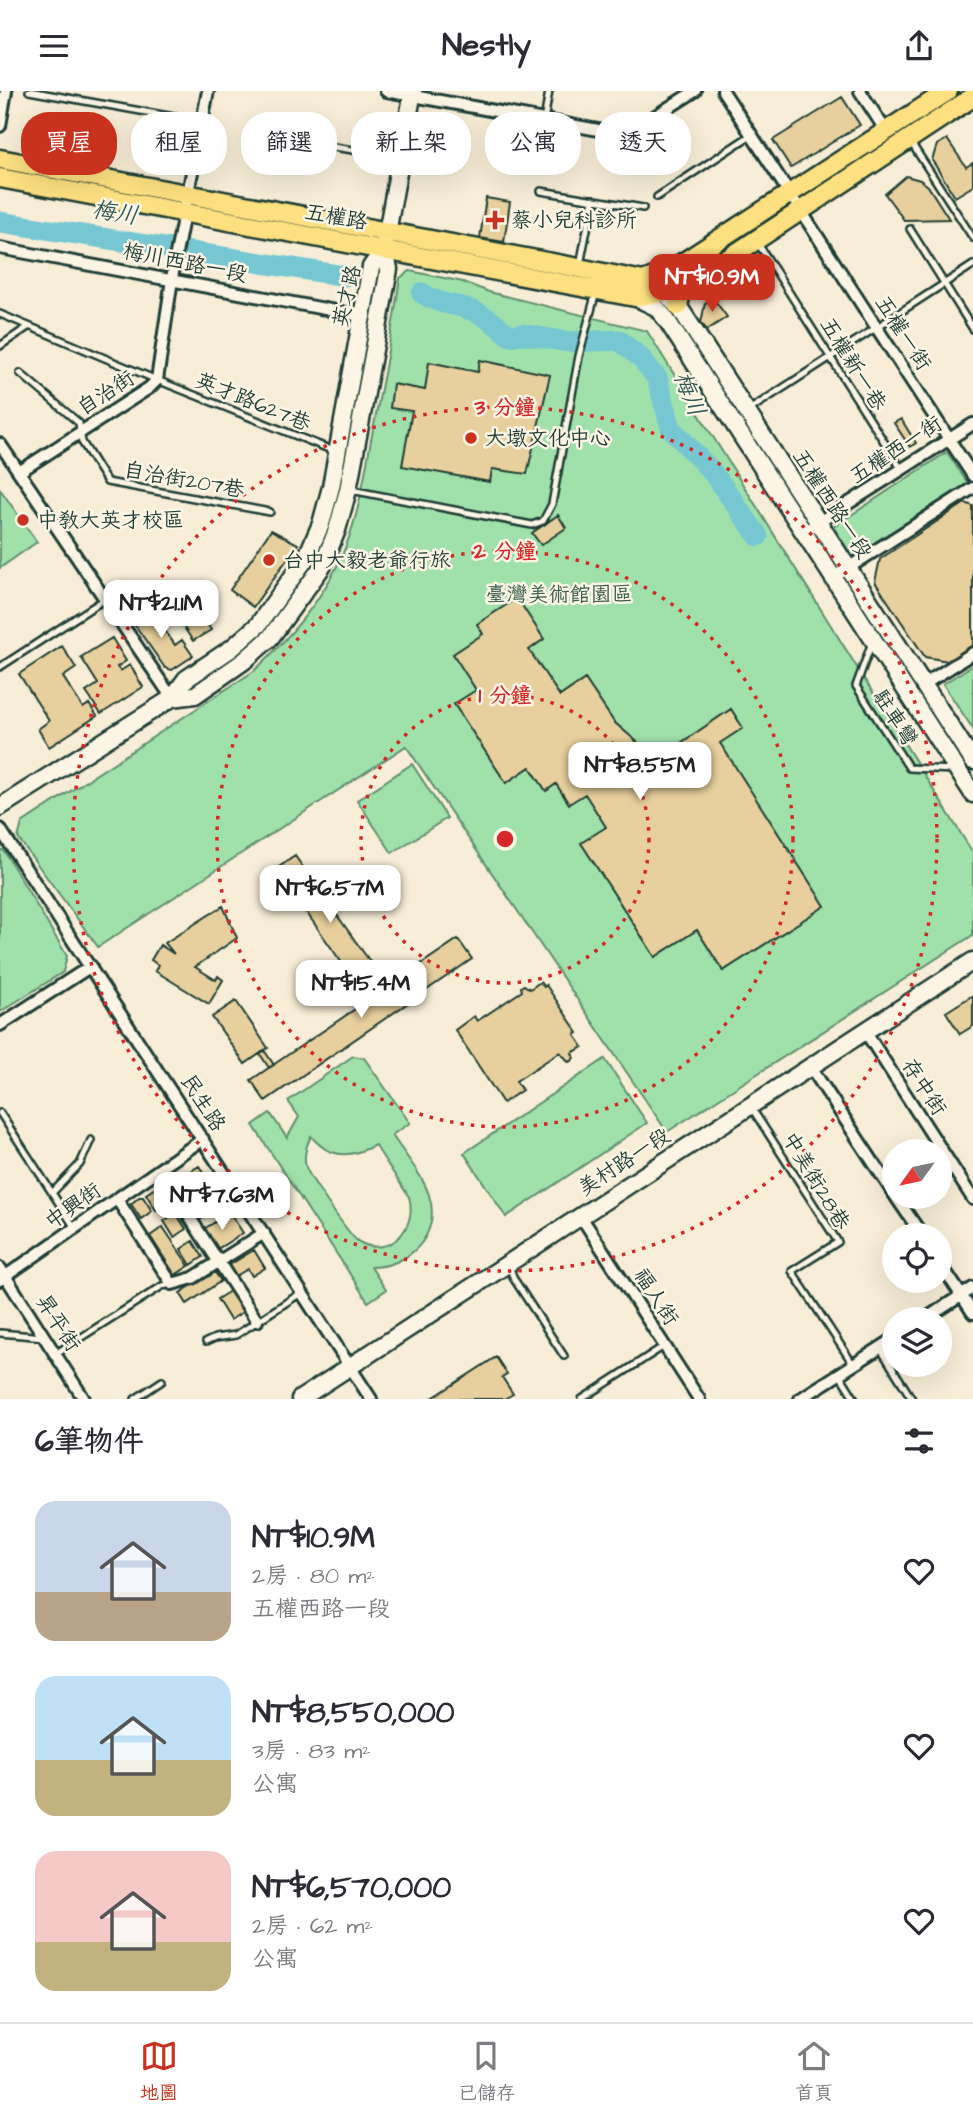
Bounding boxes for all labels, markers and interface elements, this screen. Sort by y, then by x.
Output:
text: Nestly [442,23,531,68]
icon: menu [35,27,73,65]
icon: share [900,27,938,65]
chip: 買屋 [21,112,117,175]
chip: 租屋 [131,112,227,175]
chip: 篩選 [241,112,337,175]
chip: 新上架 [351,112,471,175]
chip: 公寓 [485,112,581,175]
chip: 透天 [595,112,691,175]
water label: 梅川 [90,194,141,233]
street label: 五權路 [302,197,370,237]
place label: 蔡小兒科診所 [511,206,637,235]
marker: 蔡小兒科診所 [485,210,505,230]
street label: 梅川西路一段 [120,237,250,289]
pin: NT$10.9M [640,255,784,314]
text: NT$10.9M [665,261,759,293]
street label: 英才路 [326,262,368,330]
street label: 五權一街 [868,290,938,376]
street label: 五權新一巷 [813,312,893,416]
street label: 自治街 [72,364,140,422]
street label: 英才路627巷 [191,366,315,438]
water label: 梅川 [666,367,713,422]
text: 3 分鐘 [473,393,536,422]
street label: 五權西一街 [844,409,948,491]
place label: 大墩文化中心 [485,424,611,453]
marker: 大墩文化中心 [463,430,479,446]
street label: 五權西路一段 [786,443,878,565]
street label: 自治街207巷 [121,455,247,505]
place label: 中教大英才校區 [37,506,184,535]
marker: 中教大英才校區 [15,512,31,528]
text: 2 分鐘 [473,537,536,566]
place label: 台中大毅老爺行旅 [283,546,451,575]
marker: 台中大毅老爺行旅 [261,552,277,568]
park label: 臺灣美術館園區 [486,580,633,609]
pin: NT$21.1M [89,581,233,640]
text: NT$21.1M [120,587,202,619]
text: 1 分鐘 [478,681,532,710]
street label: 駐車彎 [866,684,924,752]
pin: NT$8.55M [568,743,712,802]
text: NT$8.55M [584,749,696,781]
centre of rings [493,827,517,851]
pin: NT$6.57M [258,865,402,925]
text: NT$6.57M [276,872,384,904]
pin: NT$15.4M [289,961,433,1020]
text: NT$15.4M [312,967,410,999]
street label: 存中街 [895,1053,953,1121]
street label: 民生路 [174,1069,232,1137]
street label: 美村路一段 [572,1121,676,1203]
street label: 中美街28巷 [775,1127,857,1235]
north arrow [882,1139,952,1209]
map controls [882,1139,952,1377]
pin: NT$7.63M [150,1173,294,1232]
street label: 中興街 [39,1176,107,1236]
text: NT$7.63M [170,1179,274,1211]
button: locate [882,1223,952,1293]
street label: 福人街 [627,1263,685,1331]
street label: 昇平街 [29,1289,87,1357]
button: layers [882,1307,952,1377]
text: 6筆物件 [35,1421,144,1463]
icon: filters [900,1422,938,1460]
text: NT$10.9M [252,1517,375,1559]
icon: home [91,1529,175,1613]
icon: heart [900,1552,938,1590]
text: 2房 · 80 m² [252,1560,375,1592]
text: 五權西路一段 [252,1593,390,1625]
text: NT$8,550,000 [252,1692,455,1734]
icon: home [91,1704,175,1788]
icon: heart [900,1727,938,1765]
text: 3房 · 83 m² [252,1735,371,1767]
text: 公寓 [252,1768,298,1800]
text: NT$6,570,000 [252,1867,451,1909]
icon: home [91,1879,175,1963]
icon: heart [900,1902,938,1940]
text: 2房 · 62 m² [252,1910,373,1942]
text: 公寓 [252,1943,298,1975]
tab: 地圖 [140,2037,178,2107]
tab: 已儲存 [458,2037,515,2107]
tab: 首頁 [795,2037,833,2107]

